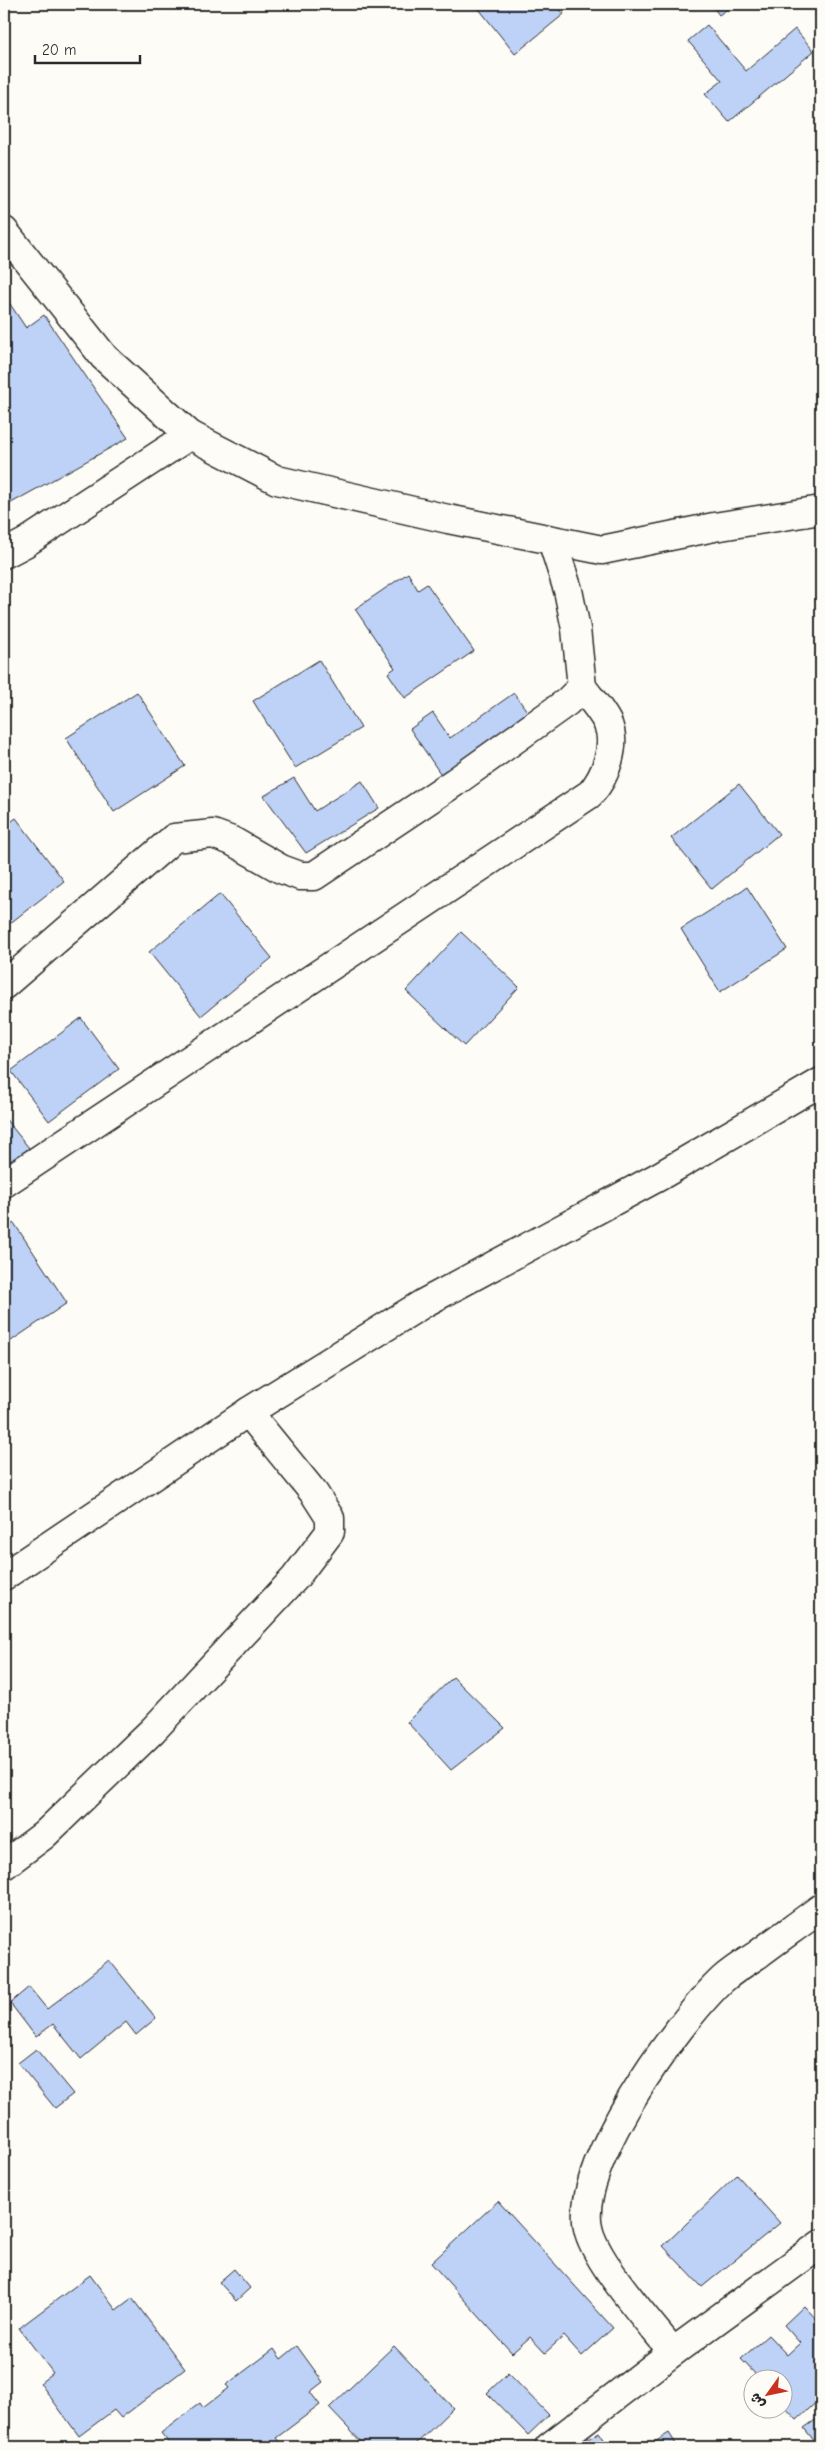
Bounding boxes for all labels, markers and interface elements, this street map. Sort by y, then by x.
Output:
scale bar [35,32,140,64]
text: 20 m [42,41,76,59]
north arrow [742,2368,792,2418]
text: ش [746,2390,769,2412]

